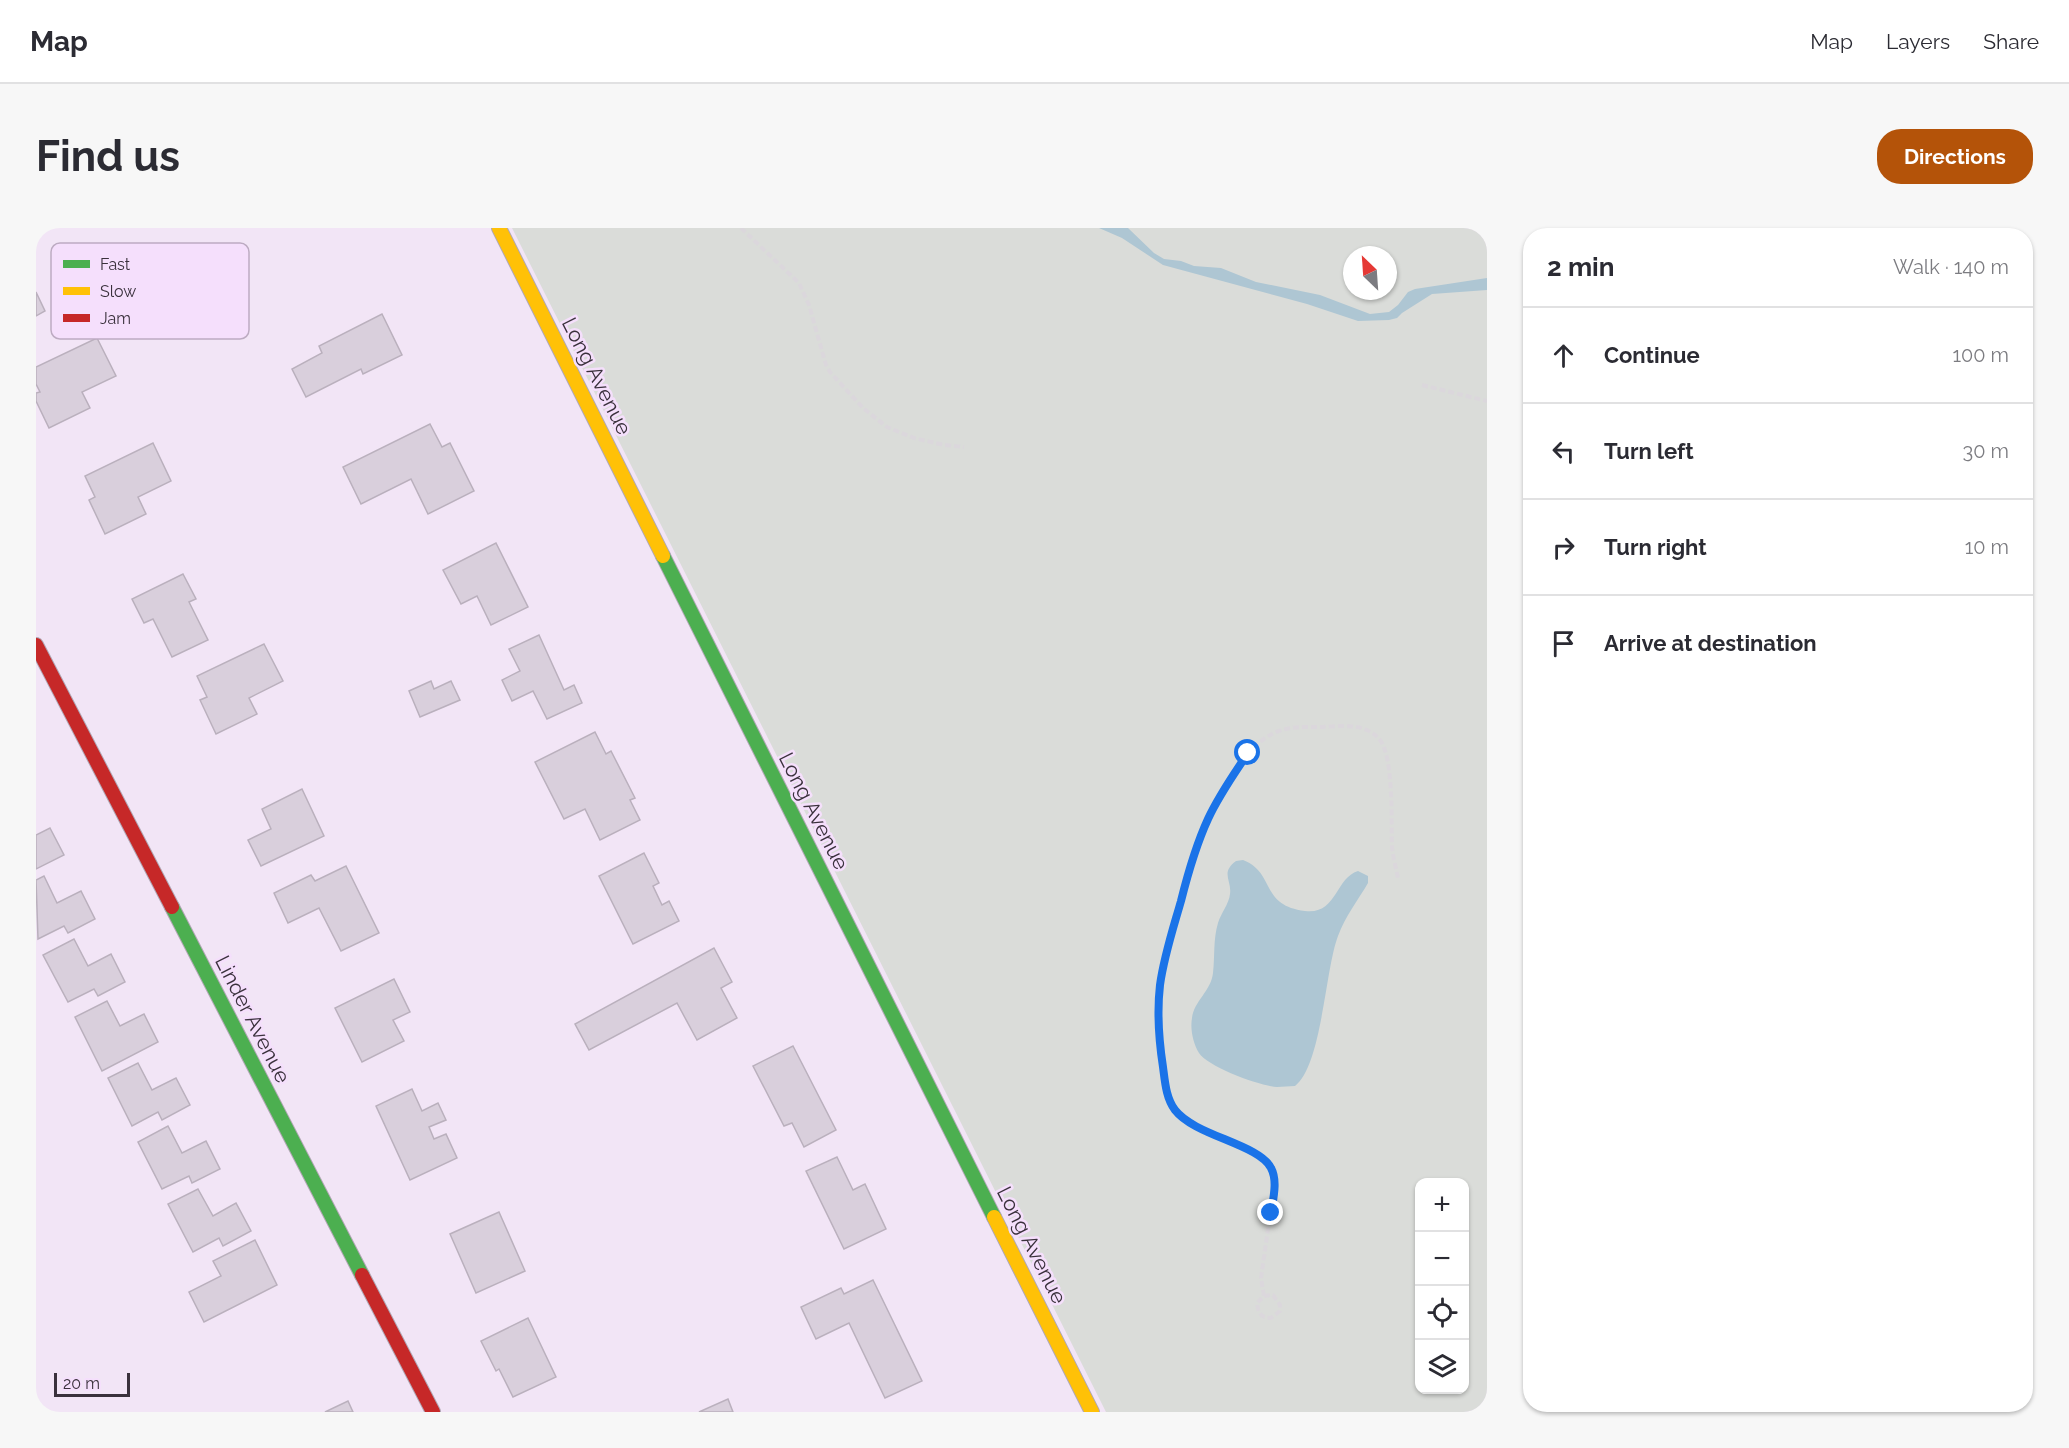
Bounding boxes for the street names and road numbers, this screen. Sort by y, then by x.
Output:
street label: Long Avenue [557,313,637,439]
street label: Long Avenue [774,748,854,874]
street label: Linder Avenue [210,951,296,1087]
street label: Long Avenue [992,1182,1072,1308]

